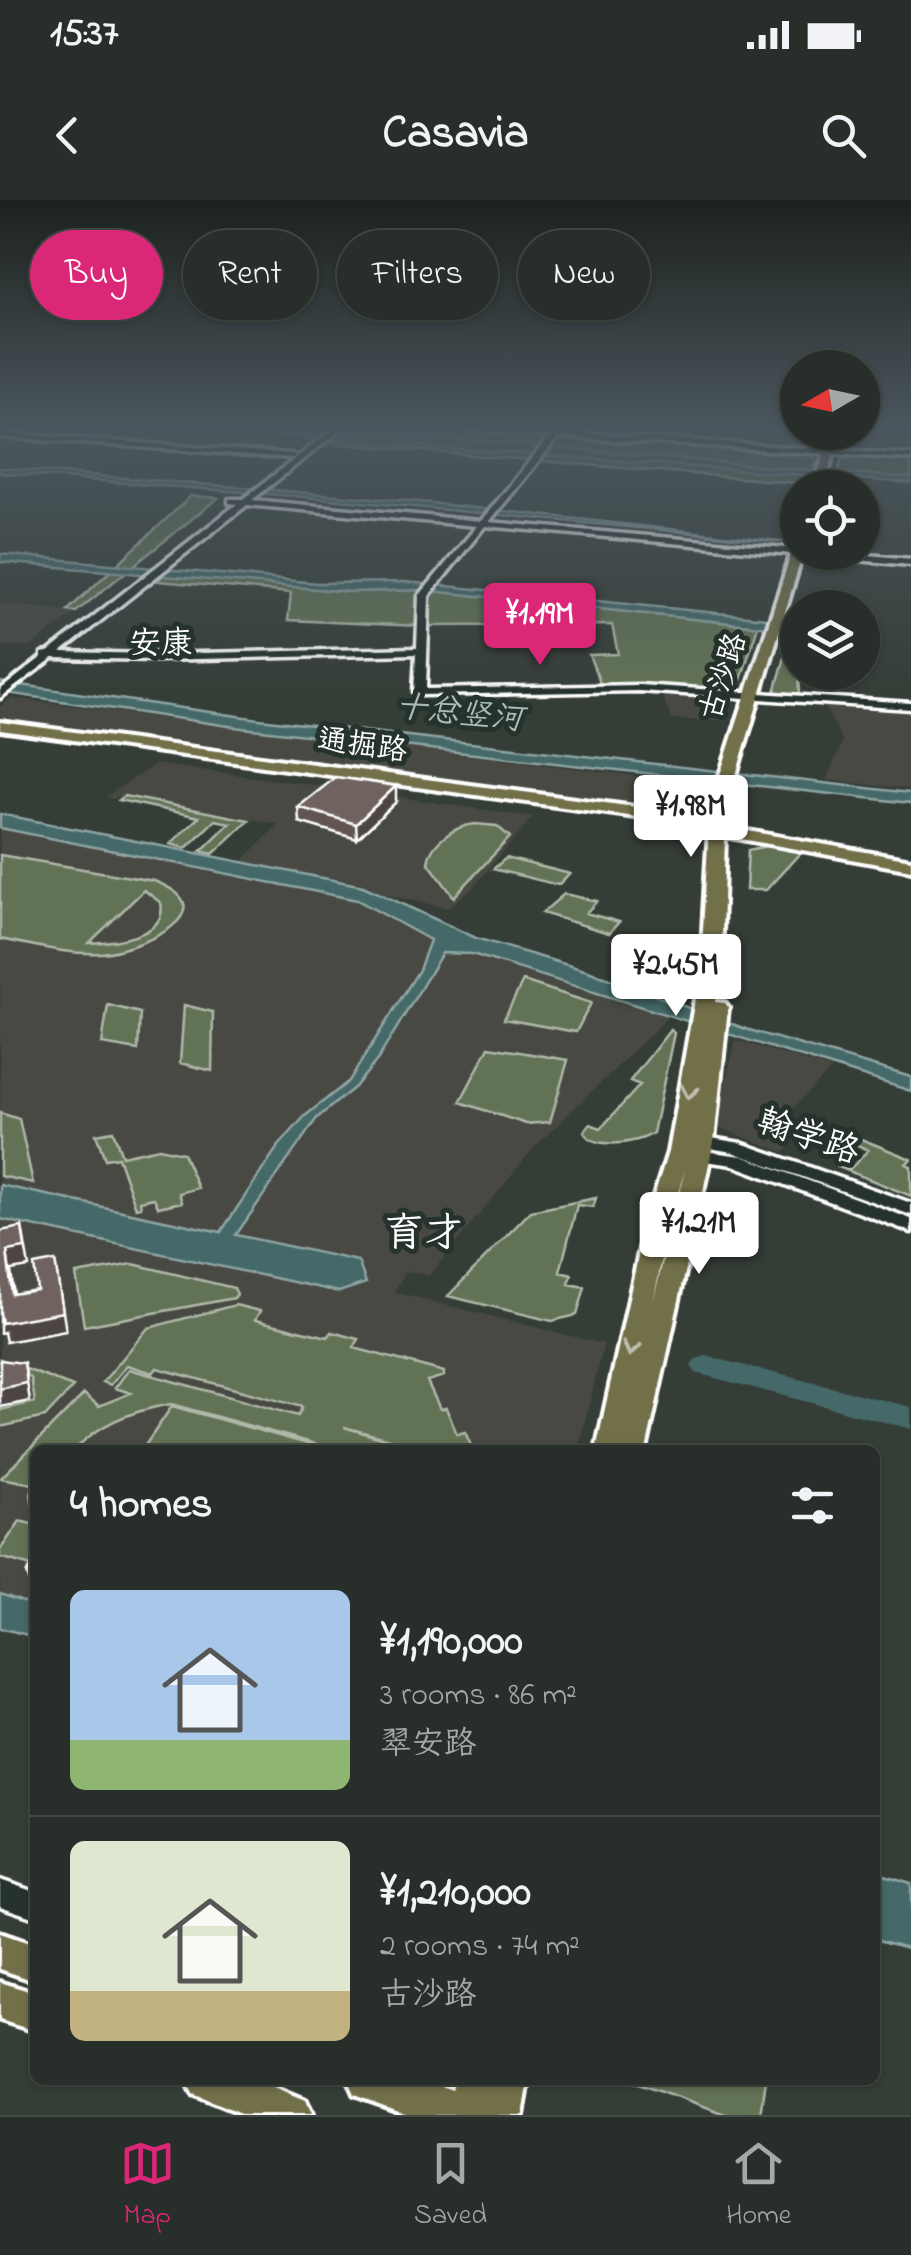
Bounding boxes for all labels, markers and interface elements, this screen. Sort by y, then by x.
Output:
text: 15:37 [50,7,118,63]
text: Casavia [383,102,528,168]
icon: back [40,108,95,163]
icon: search [816,108,871,163]
chip: Buy [30,230,163,320]
chip: Rent [183,230,317,320]
chip: Filters [337,230,498,320]
chip: New [518,230,650,320]
north arrow [780,350,880,450]
map controls [780,350,880,690]
button: locate [780,470,880,570]
pin: ¥1.19M [459,583,621,668]
button: layers [780,590,880,690]
text: ¥1.19M [506,592,574,639]
district label: 安康 [129,622,193,669]
street label: 古沙路 [690,627,760,727]
water label: 十总竖河 [393,685,530,746]
street label: 通掘路 [314,719,410,775]
pin: ¥1.98M [610,775,772,860]
text: ¥1.98M [656,784,726,831]
pin: ¥2.45M [595,934,757,1019]
text: ¥2.45M [633,943,719,990]
one-way arrow [679,1084,700,1100]
street label: 翰学路 [750,1097,866,1179]
pin: ¥1.21M [618,1192,780,1277]
text: ¥1.21M [662,1201,736,1248]
district label: 育才 [384,1206,464,1265]
one-way arrow [622,1340,643,1357]
text: 4 homes [70,1475,212,1536]
icon: filters [785,1478,840,1533]
text: ¥1,190,000 [380,1612,523,1673]
icon: home [150,1630,270,1750]
text: 3 rooms · 86 m² [380,1673,577,1720]
text: 翠安路 [380,1722,476,1769]
text: ¥1,210,000 [380,1863,531,1924]
icon: home [150,1881,270,2001]
text: 2 rooms · 74 m² [380,1924,580,1971]
text: 古沙路 [380,1973,476,2020]
tab: Map [120,2136,175,2237]
tab: Saved [414,2136,487,2237]
tab: Home [726,2136,791,2237]

